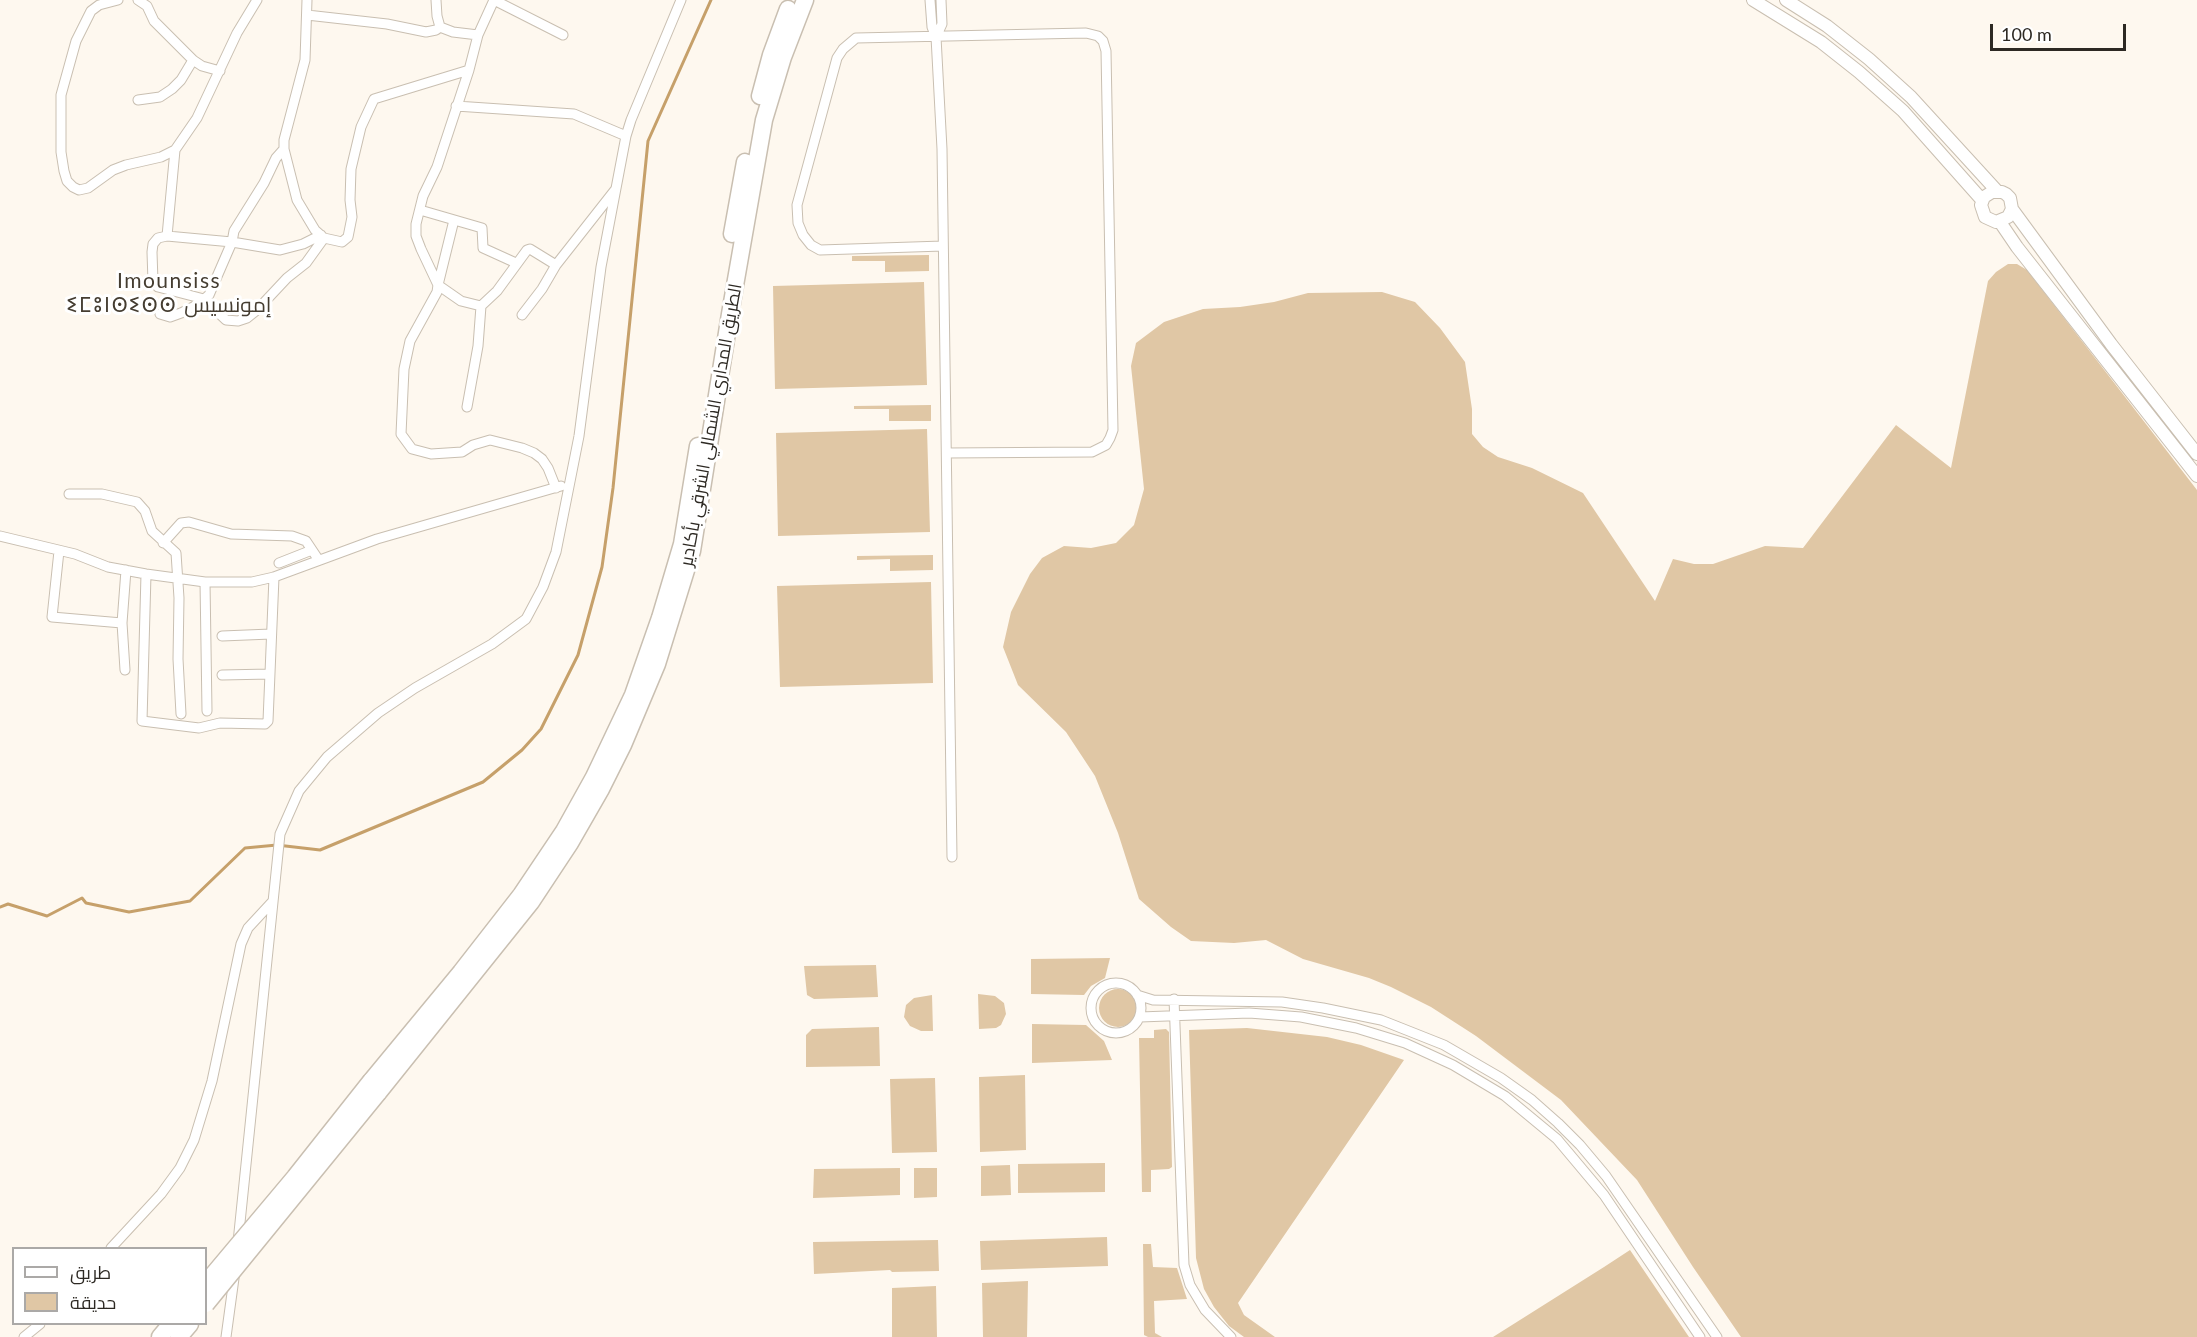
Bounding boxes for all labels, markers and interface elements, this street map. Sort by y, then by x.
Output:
scale bar [1993,12,2130,50]
text: 100 m [2001,23,2052,45]
district label: Imounsiss ⵉⵎⵓⵏⵙⵉⵙⵙ إمونسيس [73,268,265,318]
street label: الطريق المداري الشمالي الشرقي بأكادير [675,282,747,568]
legend [12,1247,207,1325]
text: طريق [70,1261,111,1283]
text: حديقة [70,1291,116,1313]

